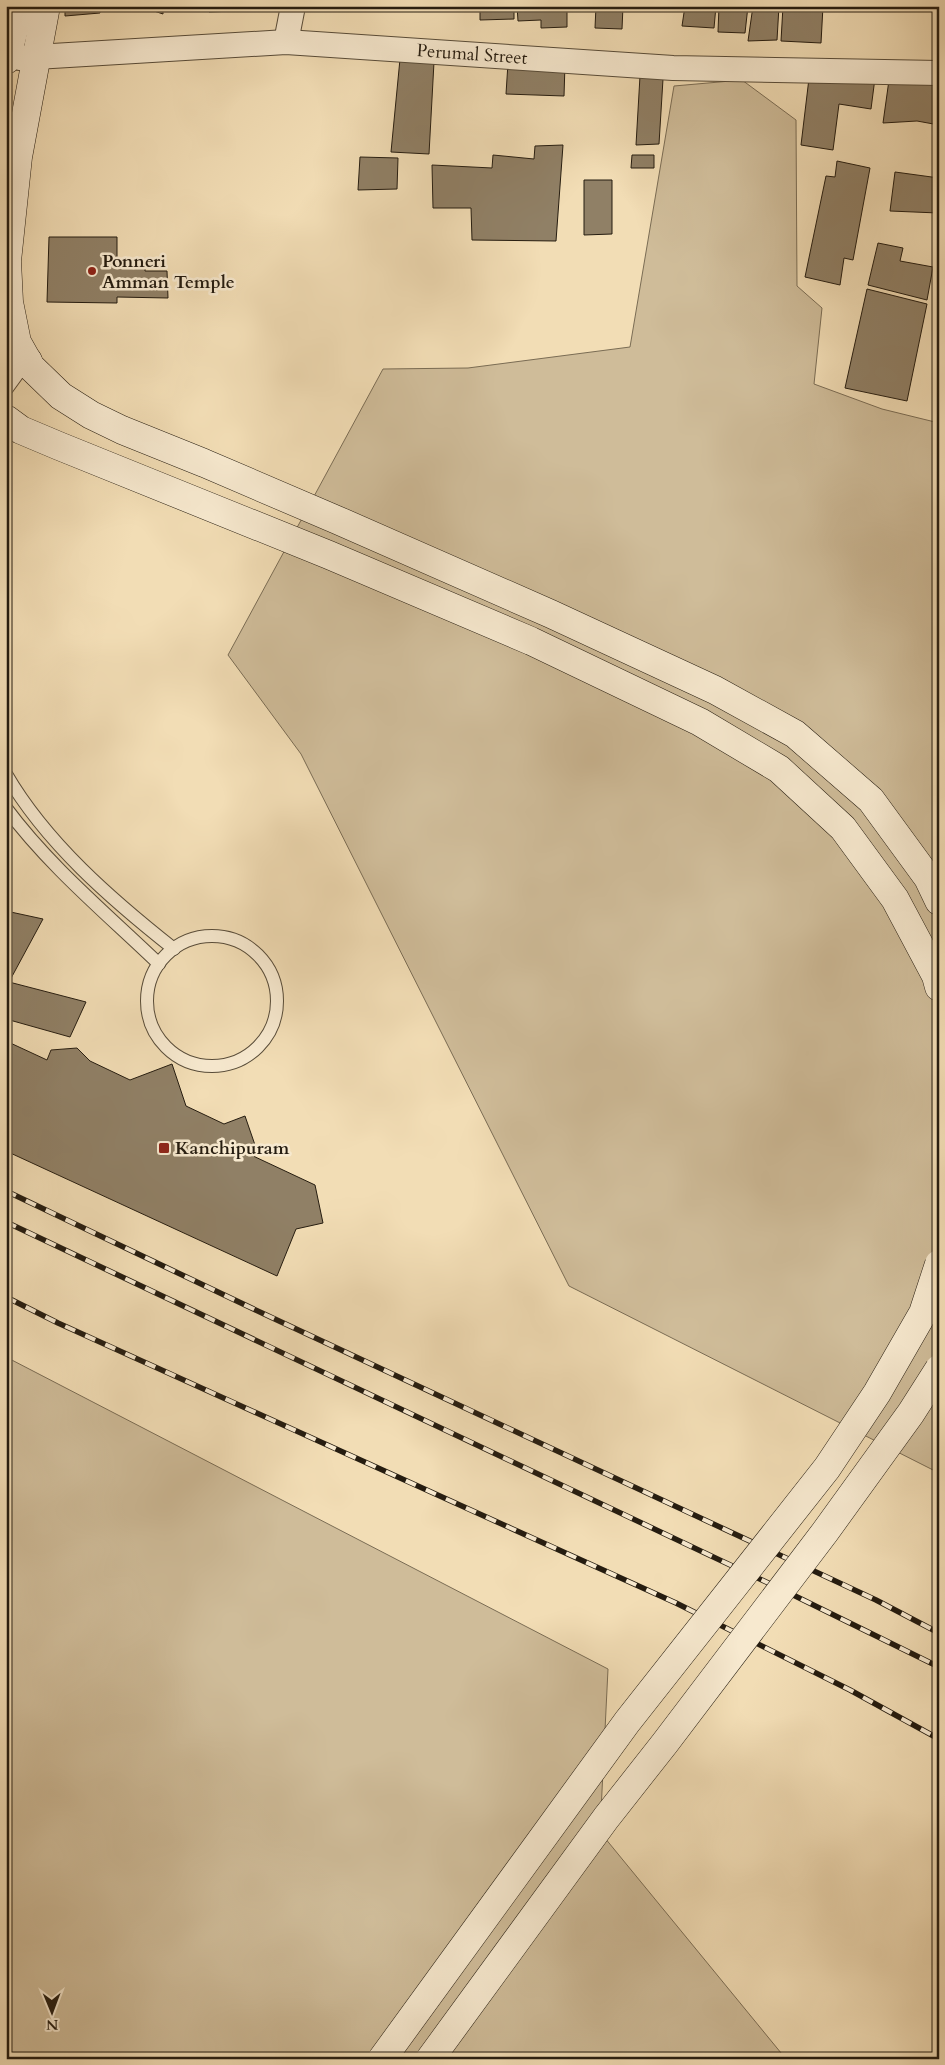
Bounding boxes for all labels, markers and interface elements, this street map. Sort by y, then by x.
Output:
street label: Perumal Street [416,38,529,71]
place label: Ponneri Amman Temple [102,249,235,295]
marker: Ponneri Amman Temple [86,265,98,277]
place label: Kanchipuram [175,1136,290,1161]
marker: Kanchipuram [157,1141,171,1155]
north arrow [28,1988,78,2038]
text: N [46,2015,58,2034]

